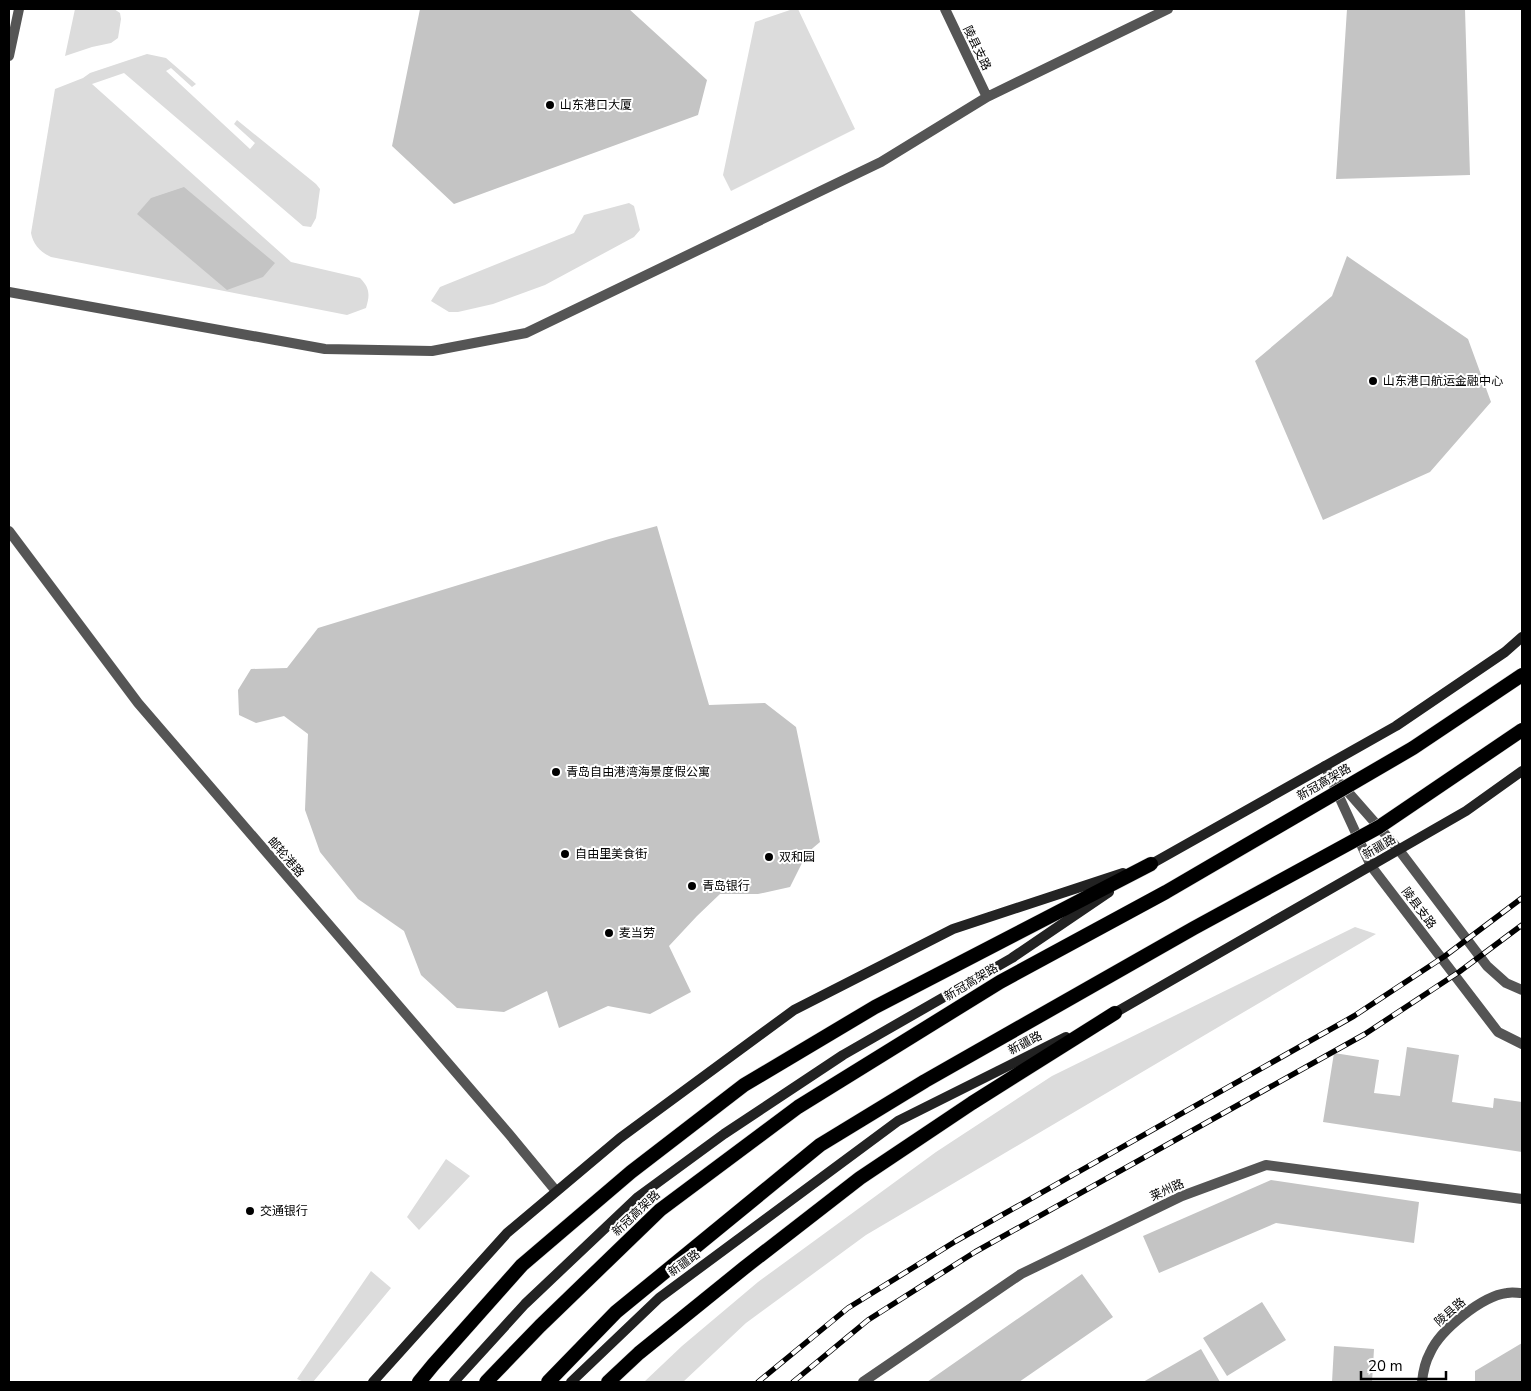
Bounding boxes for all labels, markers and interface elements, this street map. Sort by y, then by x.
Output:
street label: 陵县支路 [959,23,995,73]
place label: 山东港口大厦 [560,97,632,113]
marker: 山东港口大厦 [544,99,556,111]
place label: 山东港口航运金融中心 [1383,373,1503,389]
marker: 山东港口航运金融中心 [1367,375,1379,387]
street label: 新冠高架路 [1294,760,1354,804]
place label: 青岛自由港湾海景度假公寓 [566,764,710,780]
marker: 青岛自由港湾海景度假公寓 [550,766,562,778]
street label: 新疆路 [1359,831,1399,863]
street label: 邮轮港路 [264,834,308,880]
place label: 自由里美食街 [575,846,647,862]
marker: 自由里美食街 [559,848,571,860]
place label: 双和园 [779,849,815,865]
marker: 双和园 [763,851,775,863]
place label: 青岛银行 [702,878,750,894]
marker: 青岛银行 [686,880,698,892]
street label: 陵县支路 [1398,884,1440,932]
place label: 麦当劳 [619,925,655,941]
marker: 麦当劳 [603,927,615,939]
street label: 新冠高架路 [941,960,1001,1004]
street label: 新疆路 [1005,1028,1045,1058]
street label: 莱州路 [1147,1175,1187,1205]
street label: 新冠高架路 [609,1187,663,1239]
place label: 交通银行 [260,1203,308,1219]
marker: 交通银行 [244,1205,256,1217]
street label: 新疆路 [665,1246,703,1280]
street label: 陵县路 [1431,1294,1469,1330]
scale bar [1361,1348,1446,1380]
text: 20 m [1368,1356,1403,1376]

